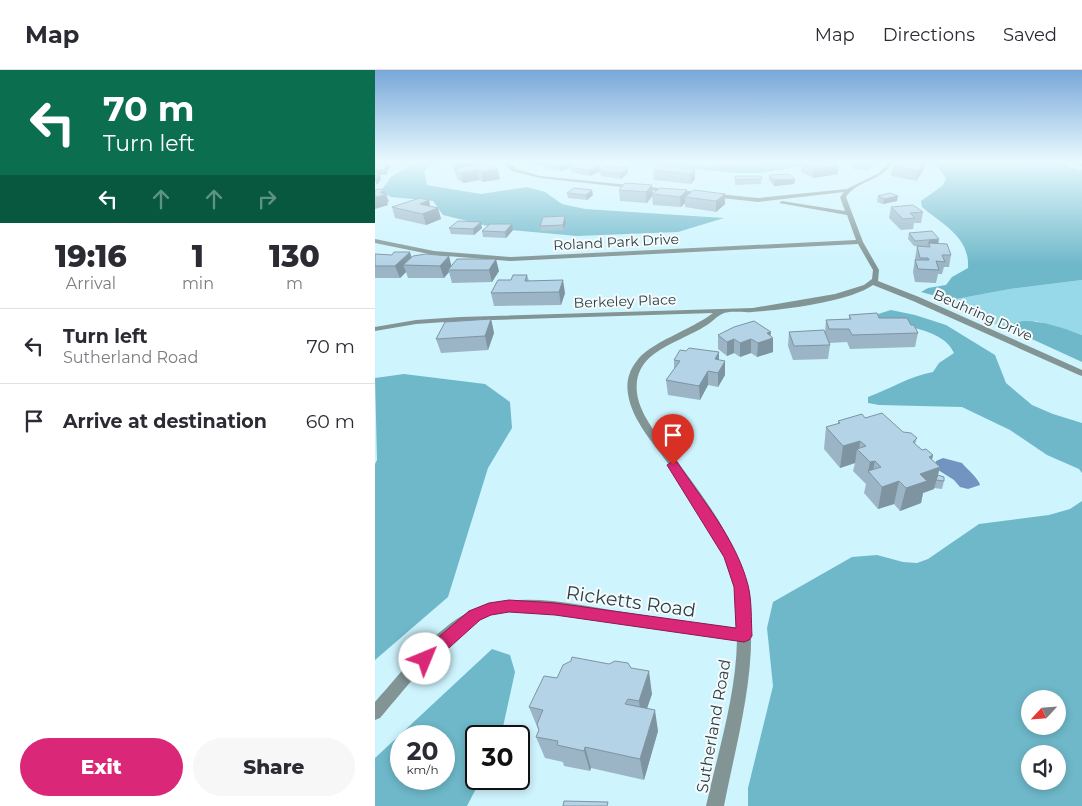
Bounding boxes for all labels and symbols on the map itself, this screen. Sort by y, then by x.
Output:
street label: Roland Park Drive [553,230,679,254]
street label: Beuhring Drive [931,285,1035,345]
street label: Berkeley Place [573,290,677,312]
pin [652,414,694,465]
street label: Ricketts Road [564,581,697,622]
position arrow [398,632,450,684]
street label: Sutherland Road [692,658,735,794]
north arrow [1021,690,1066,735]
speed limit sign: 30 [465,725,530,790]

